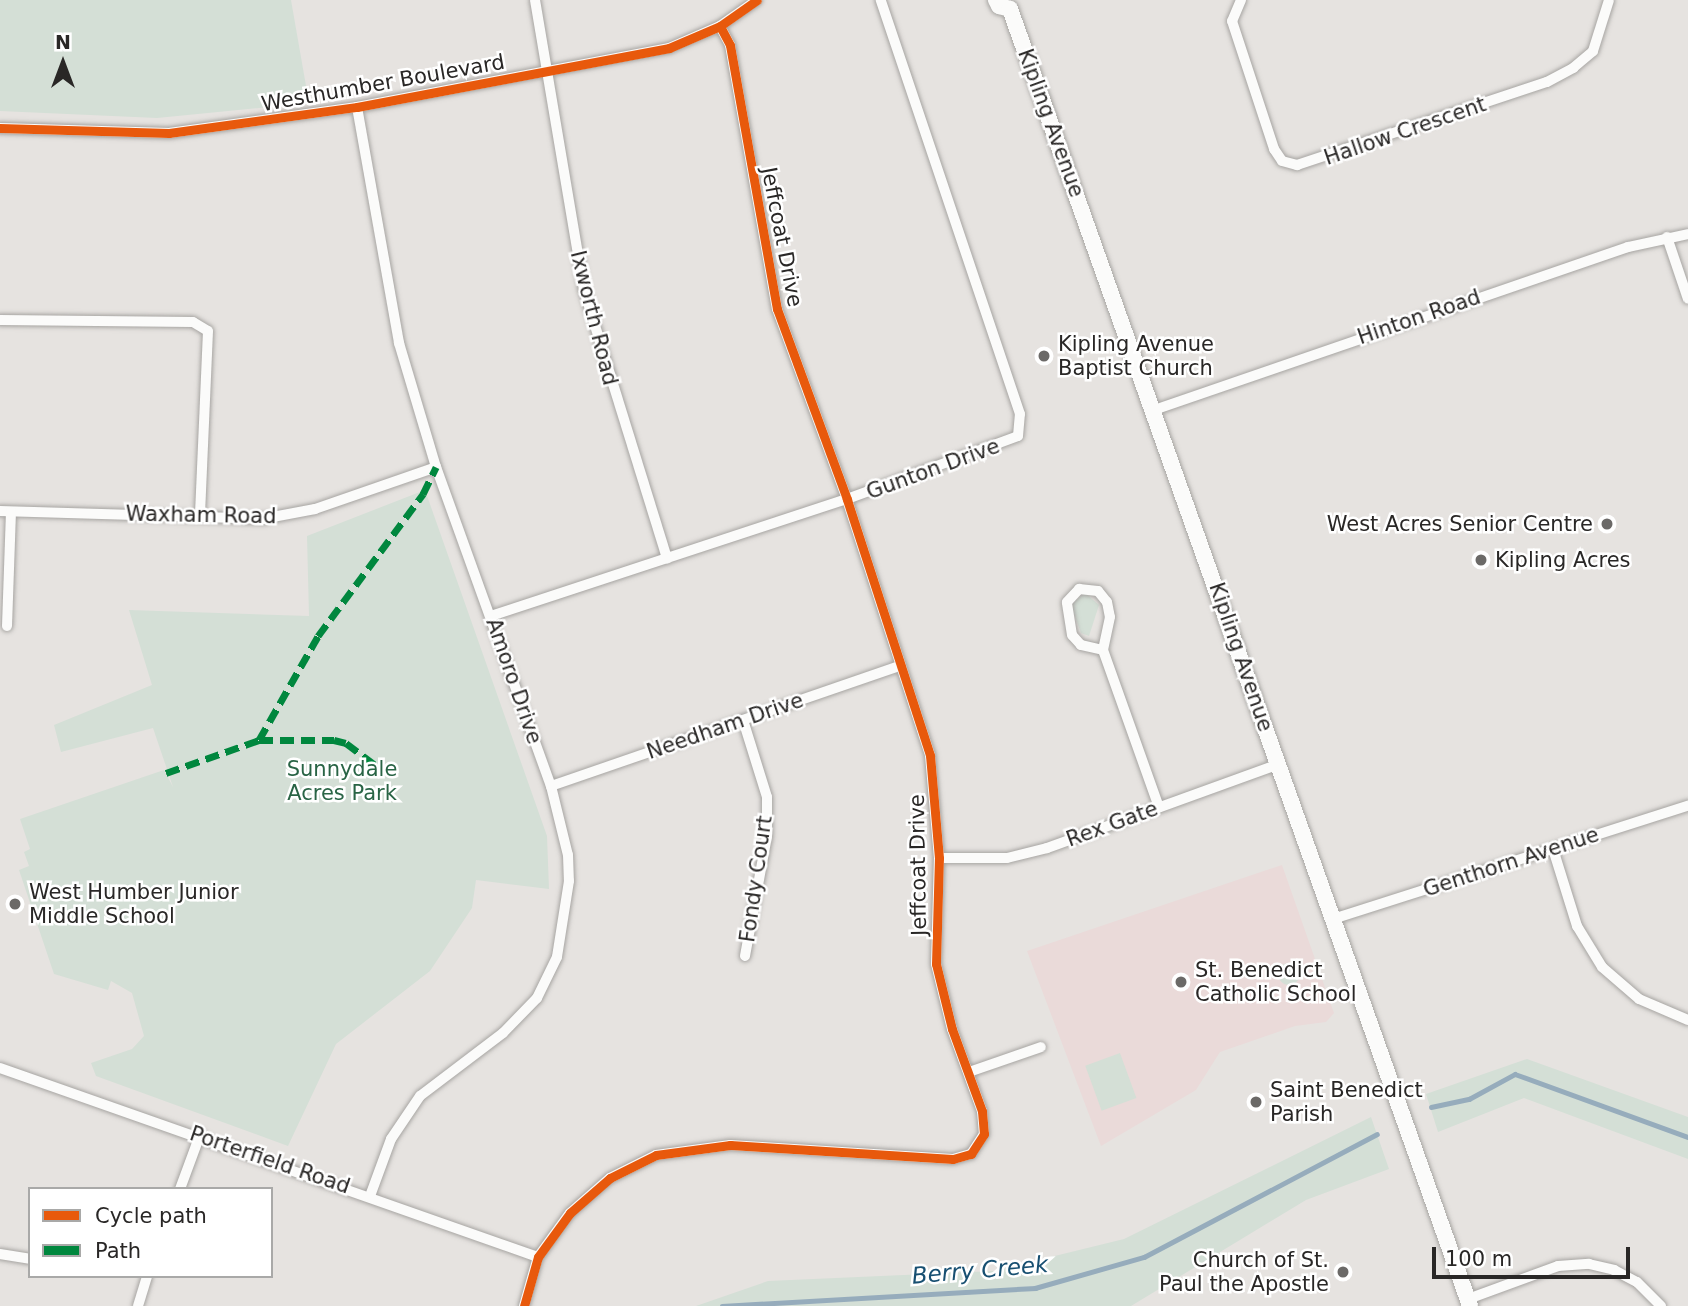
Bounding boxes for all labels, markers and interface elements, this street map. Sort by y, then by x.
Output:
north arrow [28,28,98,98]
text: N [55,31,71,53]
street label: Kipling Avenue [1012,45,1090,201]
street label: Westhumber Boulevard [259,49,507,117]
street label: Hallow Crescent [1321,91,1489,171]
street label: Jeffcoat Drive [756,165,808,309]
street label: Ixworth Road [565,248,623,388]
street label: Hinton Road [1354,284,1484,350]
place label: Kipling Avenue Baptist Church [1058,331,1214,381]
marker: Kipling Avenue Baptist Church [1036,348,1052,364]
street label: Gunton Drive [863,433,1003,505]
street label: Waxham Road [125,501,277,529]
place label: West Acres Senior Centre [1327,511,1593,537]
marker: West Acres Senior Centre [1599,516,1615,532]
place label: Kipling Acres [1495,547,1630,573]
marker: Kipling Acres [1473,552,1489,568]
street label: Kipling Avenue [1204,579,1278,735]
street label: Amoro Drive [481,615,547,747]
street label: Needham Drive [643,687,807,765]
park label: Sunnydale Acres Park [287,756,397,806]
street label: Jeffcoat Drive [904,794,932,936]
street label: Rex Gate [1063,796,1161,852]
street label: Fondy Court [735,814,777,944]
street label: Genthorn Avenue [1420,822,1602,902]
place label: West Humber Junior Middle School [29,879,239,929]
marker: West Humber Junior Middle School [7,896,23,912]
place label: St. Benedict Catholic School [1195,957,1357,1007]
marker: St. Benedict Catholic School [1173,974,1189,990]
place label: Saint Benedict Parish [1270,1077,1423,1127]
marker: Saint Benedict Parish [1248,1094,1264,1110]
street label: Porterfield Road [187,1121,353,1199]
legend [28,1187,273,1278]
text: Cycle path [95,1204,207,1228]
scale bar [1436,1232,1634,1276]
text: Path [95,1239,141,1263]
place label: Church of St. Paul the Apostle [1159,1247,1329,1297]
text: 100 m [1445,1247,1512,1271]
water label: Berry Creek [911,1250,1049,1290]
marker: Church of St. Paul the Apostle [1335,1264,1351,1280]

